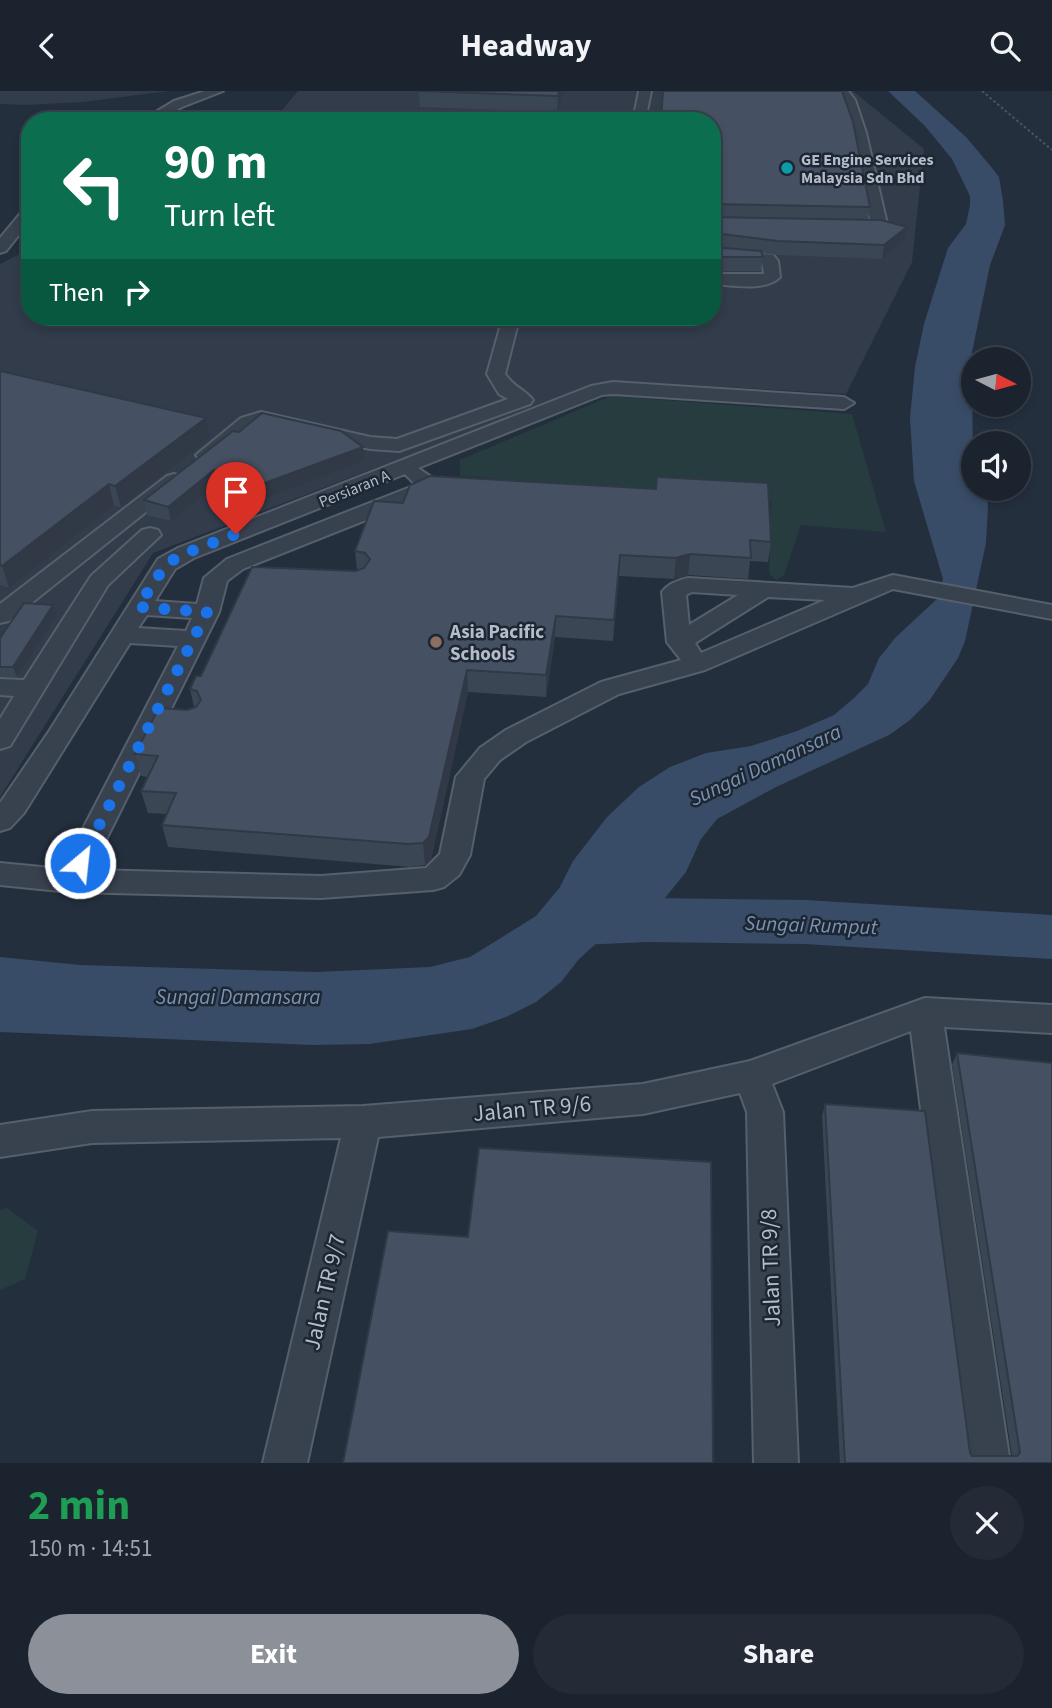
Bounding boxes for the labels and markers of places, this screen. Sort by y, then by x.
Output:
place label: GE Engine Services Malaysia Sdn Bhd [801,149,934,189]
marker: GE Engine Services Malaysia Sdn Bhd [779,160,795,176]
pin [206,462,266,534]
place label: Asia Pacific Schools [449,619,544,668]
marker: Asia Pacific Schools [428,634,444,650]

